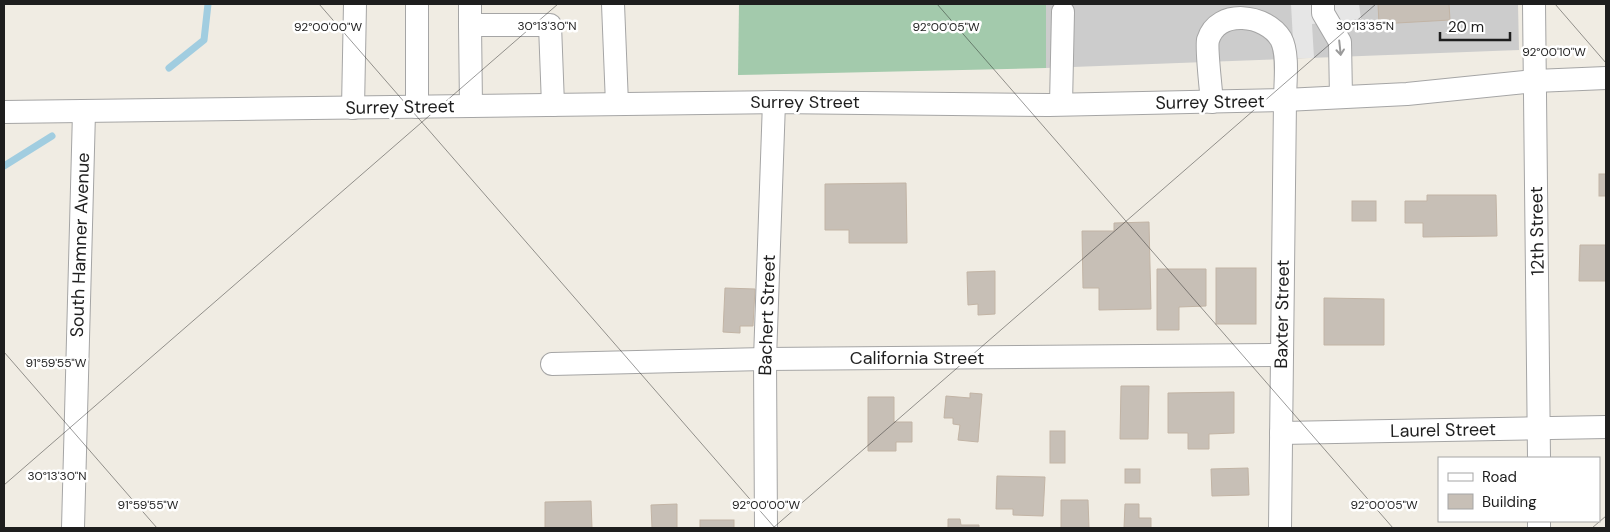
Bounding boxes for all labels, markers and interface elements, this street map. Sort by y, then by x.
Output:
scale bar [1440,10,1510,42]
text: 20 m [1448,17,1484,37]
text: 30°13'30"N [517,18,577,34]
text: 30°13'35"N [1336,18,1394,34]
text: 92°00'00"W [294,19,362,35]
text: 92°00'05"W [912,19,980,35]
one-way arrow [1335,39,1345,55]
text: 92°00'10"W [1522,44,1586,60]
street label: Surrey Street [1155,89,1265,115]
street label: Surrey Street [750,90,860,114]
street label: Surrey Street [345,94,455,120]
street label: South Hamner Avenue [65,152,95,338]
street label: 12th Street [1524,186,1550,276]
street label: Bachert Street [753,254,781,376]
street label: Baxter Street [1269,259,1295,369]
street label: California Street [850,346,984,370]
text: 91°59'55"W [26,355,87,371]
street label: Laurel Street [1390,417,1496,443]
legend [1438,457,1600,522]
text: Road [1482,467,1517,487]
text: 30°13'30"N [27,468,87,484]
text: Building [1482,492,1537,512]
text: 91°59'55"W [118,497,179,513]
text: 92°00'00"W [732,497,800,513]
text: 92°00'05"W [1350,497,1418,513]

